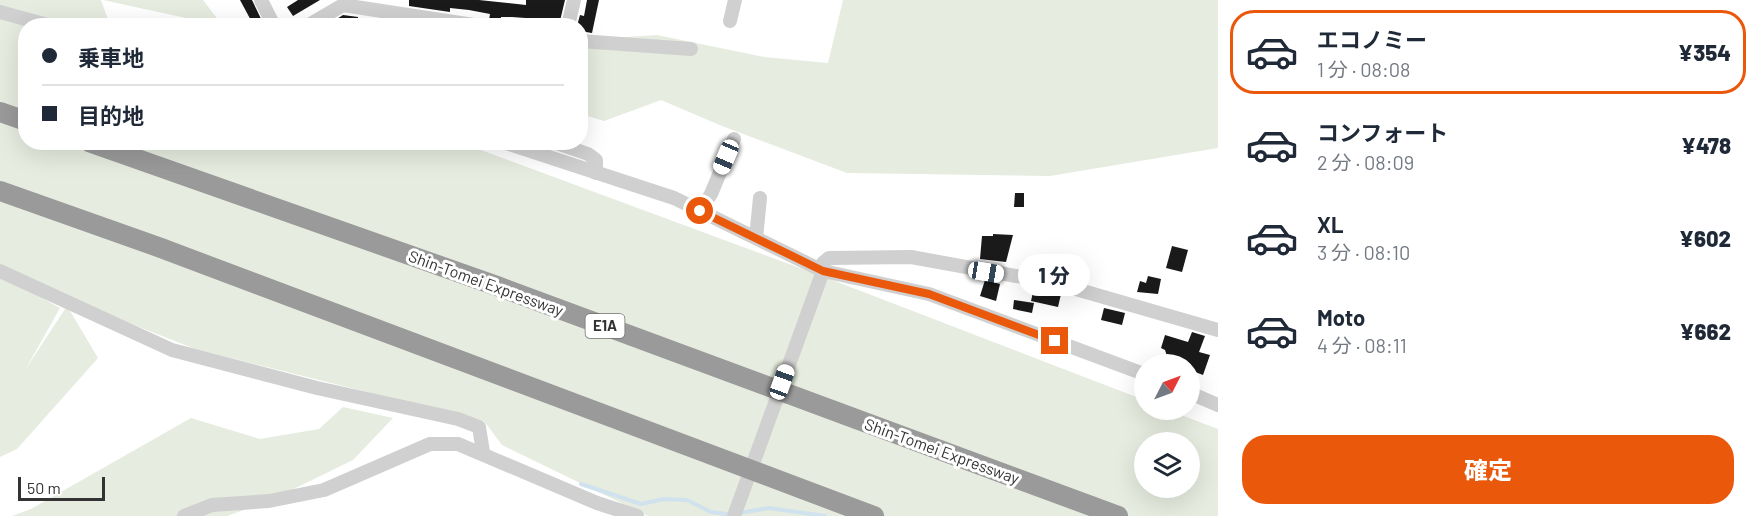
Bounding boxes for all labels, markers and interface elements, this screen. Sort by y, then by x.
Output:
icon: car [1245,25,1299,79]
text: エコノミー [1317,26,1427,52]
text: ¥354 [1678,39,1731,65]
text: 乗車地 [78,44,144,70]
text: 1 分 · 08:08 [1317,57,1410,81]
text: 目的地 [78,102,144,128]
icon: car [1245,118,1299,172]
text: コンフォート [1317,119,1448,145]
text: ¥478 [1681,132,1731,158]
car [711,137,741,177]
text: 2 分 · 08:09 [1317,150,1414,174]
route start [686,197,713,224]
icon: car [1245,211,1299,265]
text: XL [1317,211,1343,237]
text: ¥602 [1679,225,1731,251]
text: 3 分 · 08:10 [1317,240,1410,264]
street label: Shin-Tomei Expressway [406,246,567,320]
callout: 1 分 [1019,254,1091,296]
car [967,260,1005,284]
text: 1 分 [1038,263,1070,287]
icon: car [1245,304,1299,358]
text: Moto [1317,304,1365,330]
road number: E1A [586,314,624,338]
text: ¥662 [1679,318,1731,344]
route end [1041,327,1068,354]
text: 4 分 · 08:11 [1317,333,1407,357]
north arrow [1134,354,1200,420]
map controls [1134,354,1200,498]
car [767,362,797,402]
street label: Shin-Tomei Expressway [862,414,1023,488]
button: layers [1134,432,1200,498]
button: 確定 [1242,435,1734,504]
scale bar [18,474,105,502]
text: 50 m [27,478,61,497]

